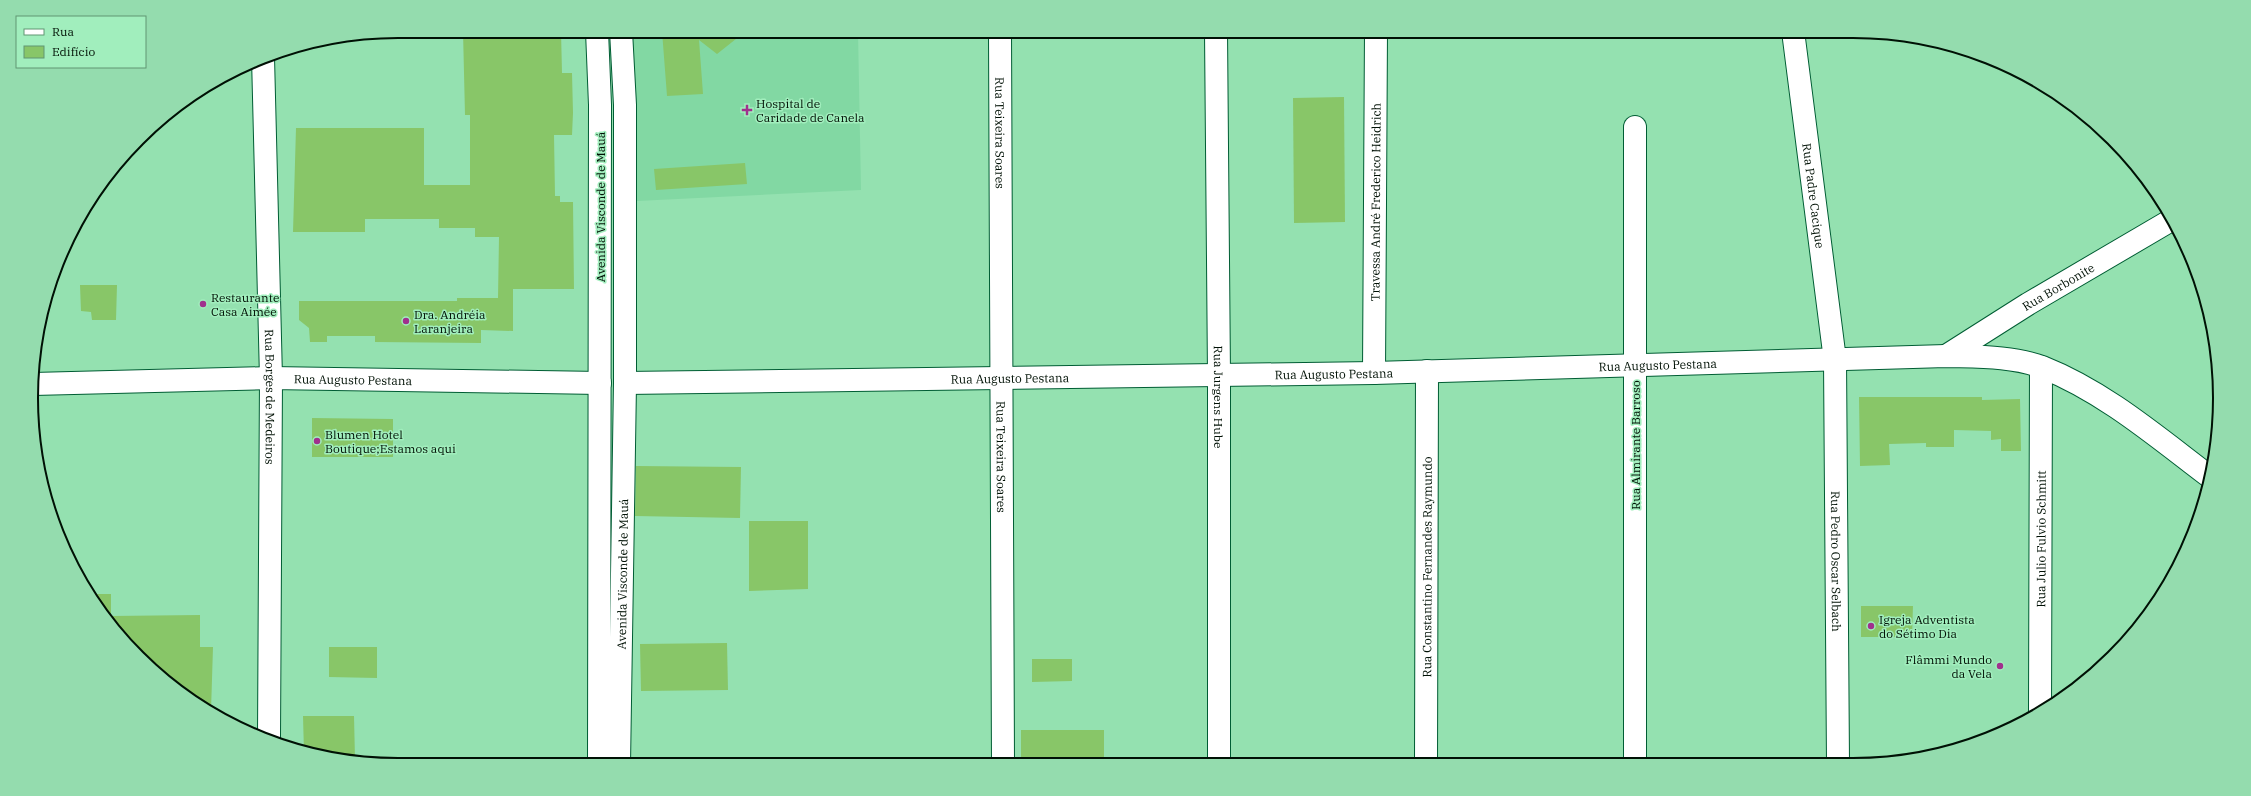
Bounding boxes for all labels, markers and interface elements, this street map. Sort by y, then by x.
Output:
legend [16,16,146,68]
text: Rua [52,24,74,39]
text: Edifício [52,44,96,59]
street label: Rua Teixeira Soares [993,77,1008,189]
place label: Hospital de Caridade de Canela [756,96,865,125]
street label: Travessa André Frederico Heidrich [1367,102,1383,301]
marker: Hospital de Caridade de Canela [741,104,753,116]
street label: Avenida Visconde de Mauá [593,131,608,282]
street label: Rua Padre Cacique [1800,142,1828,249]
street label: Rua Borbonite [2019,259,2097,313]
place label: Restaurante Casa Aimée [211,290,279,319]
marker: Restaurante Casa Aimée [198,299,208,309]
place label: Dra. Andréia Laranjeira [414,307,486,336]
marker: Dra. Andréia Laranjeira [401,316,411,326]
street label: Rua Borges de Medeiros [262,329,279,465]
street label: Rua Jurgens Hube [1211,345,1227,448]
street label: Rua Augusto Pestana [1598,355,1718,374]
street label: Rua Augusto Pestana [1275,365,1394,382]
street label: Rua Augusto Pestana [951,370,1070,386]
street label: Rua Augusto Pestana [294,371,413,388]
street label: Rua Almirante Barroso [1628,380,1643,510]
street label: Rua Teixeira Soares [994,401,1009,513]
place label: Blumen Hotel Boutique;Estamos aqui [325,427,456,456]
marker: Blumen Hotel Boutique;Estamos aqui [312,436,322,446]
street label: Rua Constantino Fernandes Raymundo [1419,456,1434,678]
street label: Rua Julio Fulvio Schmitt [2033,470,2048,608]
street label: Rua Pedro Oscar Selbach [1828,491,1845,632]
street label: Avenida Visconde de Mauá [613,498,631,649]
place label: Igreja Adventista do Sétimo Dia [1879,612,1975,641]
marker: Igreja Adventista do Sétimo Dia [1866,621,1876,631]
place label: Flâmmi Mundo da Vela [1905,652,1992,681]
marker: Flâmmi Mundo da Vela [1995,661,2005,671]

